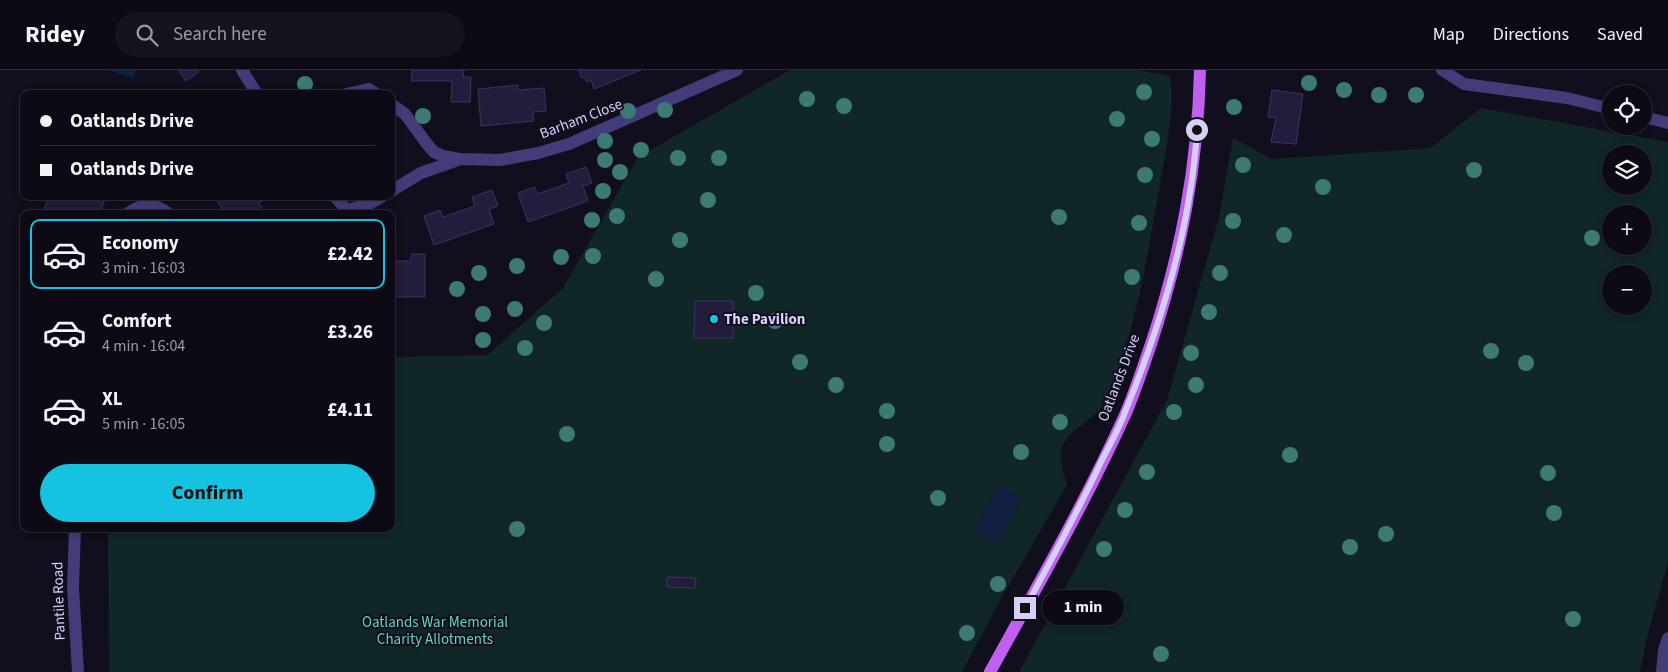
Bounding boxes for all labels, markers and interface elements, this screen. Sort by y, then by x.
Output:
search box [115,12,465,57]
text: Ridey [25,17,85,52]
icon: search [133,21,161,49]
text: Search here [173,21,267,48]
text: Map [1433,22,1465,47]
text: Directions [1493,22,1569,47]
text: Saved [1597,22,1643,47]
map controls [1602,85,1652,315]
button: locate [1602,85,1652,135]
street label: Barham Close [537,94,625,144]
text: Oatlands Drive [70,108,194,135]
route start [1186,119,1208,141]
button: layers [1602,145,1652,195]
text: Oatlands Drive [70,156,194,183]
button: + [1602,205,1652,255]
text: Economy [102,230,179,257]
icon: car [42,232,87,277]
text: £2.42 [327,241,373,268]
text: 3 min · 16:03 [102,257,185,279]
button: − [1602,265,1652,315]
text: Comfort [102,308,172,335]
place label: The Pavilion [724,309,805,330]
icon: car [42,310,87,355]
marker: The Pavilion [708,313,720,325]
text: £3.26 [327,319,373,346]
street label: Oatlands Drive [1093,331,1145,425]
text: 4 min · 16:04 [102,335,185,357]
text: XL [102,386,123,413]
icon: car [42,388,87,433]
text: £4.11 [327,397,373,424]
text: 5 min · 16:05 [102,413,185,435]
button: Confirm [40,464,375,522]
street label: Pantile Road [47,561,71,641]
callout: 1 min [1042,590,1125,626]
text: 1 min [1064,596,1102,618]
route end [1014,597,1036,619]
park label: Oatlands War Memorial Charity Allotments [362,612,508,650]

